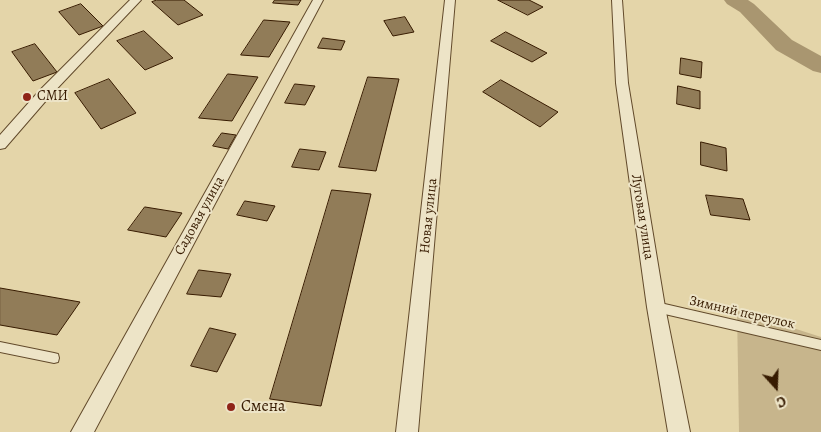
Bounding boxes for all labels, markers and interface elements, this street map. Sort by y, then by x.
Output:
place label: СМИ [37,89,68,105]
marker: СМИ [21,91,33,103]
street label: Луговая улица [627,173,657,261]
street label: Садовая улица [171,174,229,258]
street label: Новая улица [417,177,441,255]
street label: Зимний переулок [688,293,796,333]
north arrow [751,362,801,412]
text: С [774,391,789,412]
place label: Смена [241,397,285,417]
marker: Смена [225,401,237,413]

